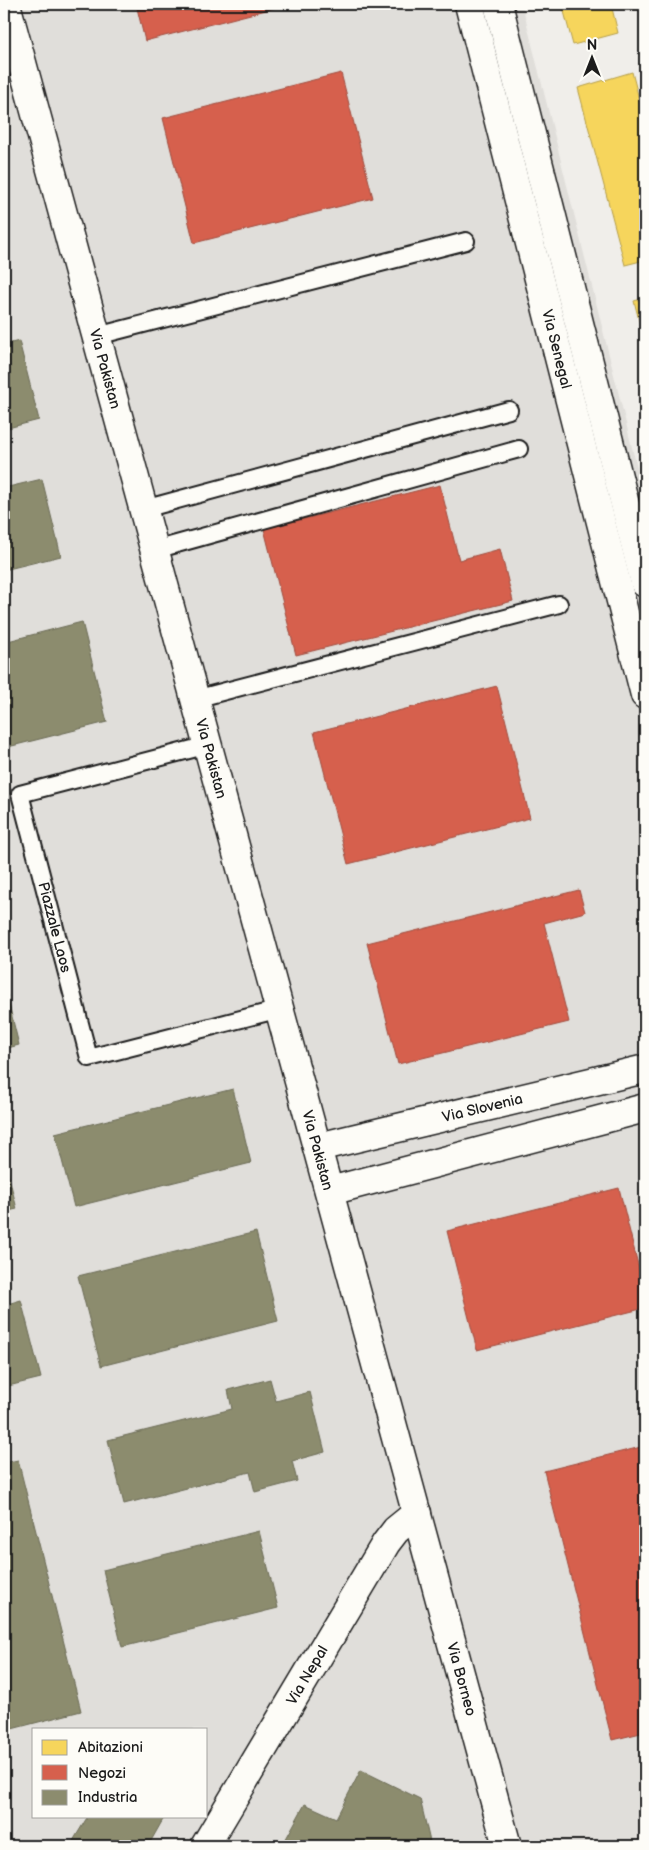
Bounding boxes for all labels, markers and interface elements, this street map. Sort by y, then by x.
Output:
north arrow [566,32,616,82]
text: N [587,37,597,54]
street label: Via Senegal [538,307,576,391]
street label: Via Pakistan [85,327,125,411]
street label: Via Pakistan [191,716,231,801]
street label: Piazzale Laos [34,880,76,975]
street label: Via Slovenia [440,1089,525,1127]
street label: Via Pakistan [298,1108,338,1192]
street label: Via Borneo [443,1640,481,1718]
street label: Via Nepal [282,1642,332,1708]
legend [32,1728,208,1818]
text: Abitazioni [78,1738,143,1757]
text: Negozi [78,1764,126,1783]
text: Industria [78,1788,138,1807]

